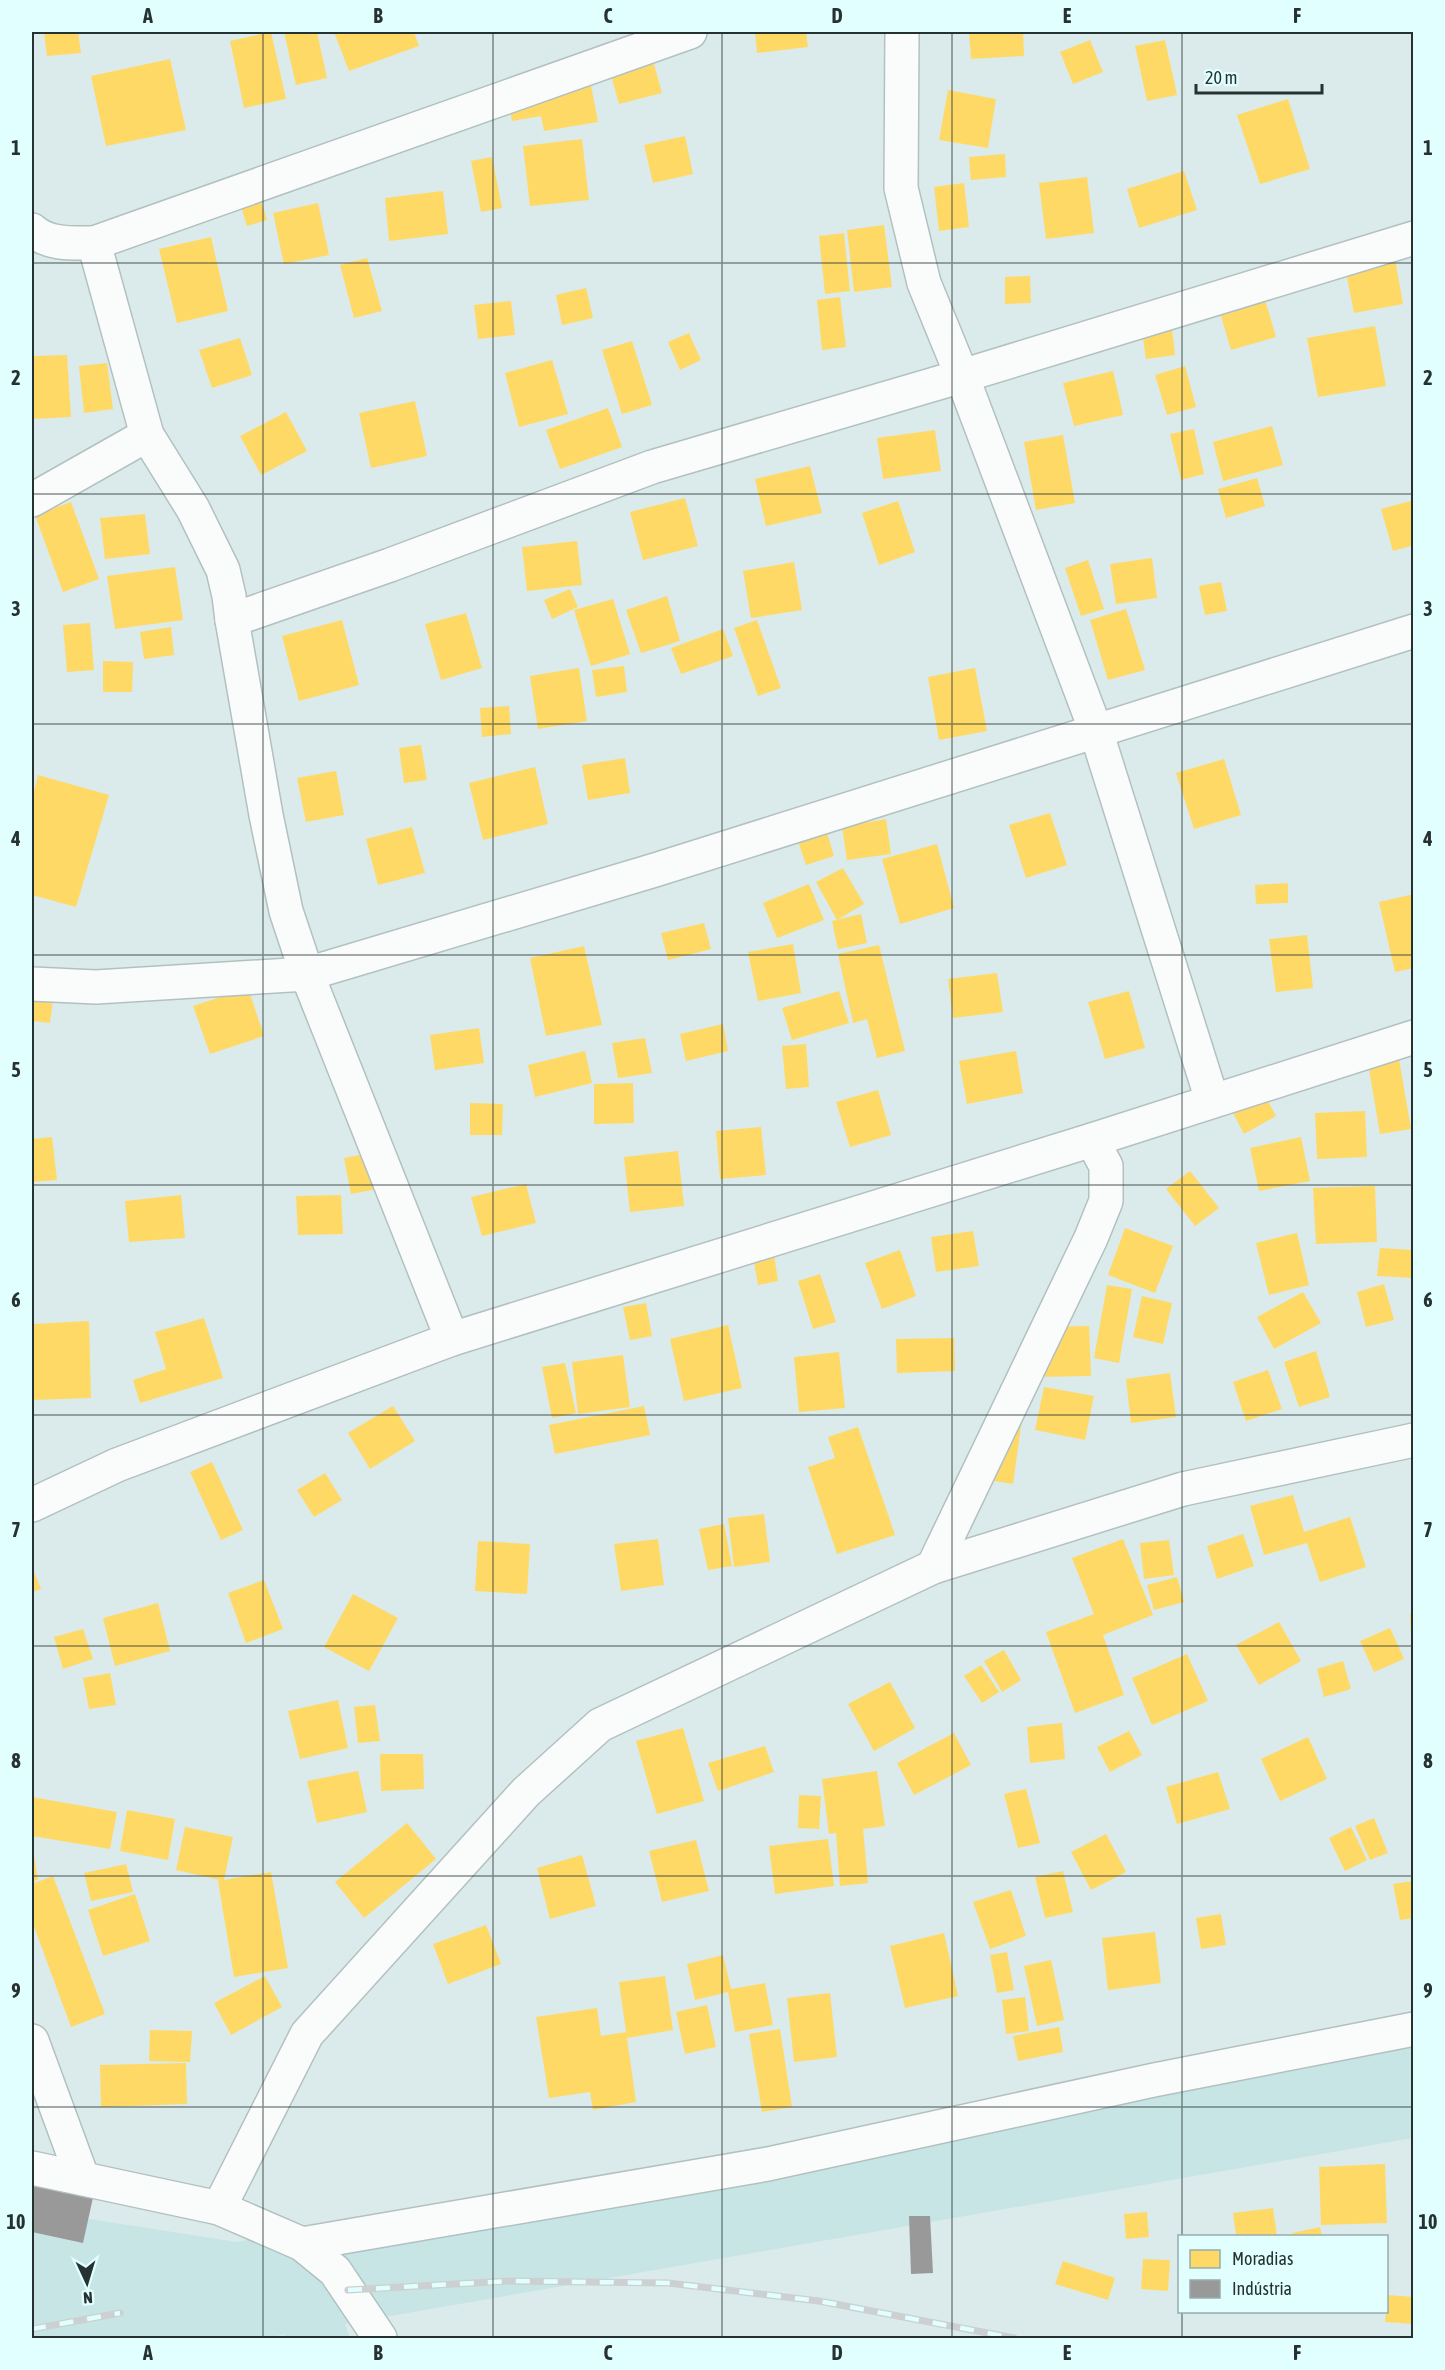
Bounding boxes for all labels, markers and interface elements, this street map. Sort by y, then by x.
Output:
text: A [142,4,153,27]
text: B [373,4,383,27]
text: C [604,4,613,27]
text: D [831,4,843,27]
text: E [1063,4,1072,27]
text: F [1293,4,1301,27]
scale bar [1196,57,1322,95]
text: 20 m [1205,67,1237,88]
text: 1 [11,136,21,159]
text: 1 [1423,136,1433,159]
text: 2 [11,366,21,389]
text: 2 [1423,366,1433,389]
text: 3 [11,597,21,620]
text: 3 [1423,597,1433,620]
text: 4 [10,827,21,850]
text: 4 [1422,827,1433,850]
text: 5 [11,1058,21,1081]
text: 5 [1423,1058,1433,1081]
text: 6 [11,1288,21,1311]
text: 6 [1423,1288,1433,1311]
text: 7 [11,1518,21,1541]
text: 7 [1423,1518,1433,1541]
text: 8 [11,1749,21,1772]
text: 8 [1423,1749,1433,1772]
text: 9 [11,1979,21,2002]
text: 9 [1423,1979,1433,2002]
text: 10 [7,2210,25,2233]
text: 10 [1419,2210,1437,2233]
legend [1178,2235,1388,2313]
text: Moradias [1232,2248,1293,2269]
north arrow [57,2253,117,2313]
text: Indústria [1232,2278,1292,2299]
text: N [83,2289,93,2307]
text: A [142,2341,153,2364]
text: B [373,2341,383,2364]
text: C [604,2341,613,2364]
text: D [831,2341,843,2364]
text: E [1063,2341,1072,2364]
text: F [1293,2341,1301,2364]

